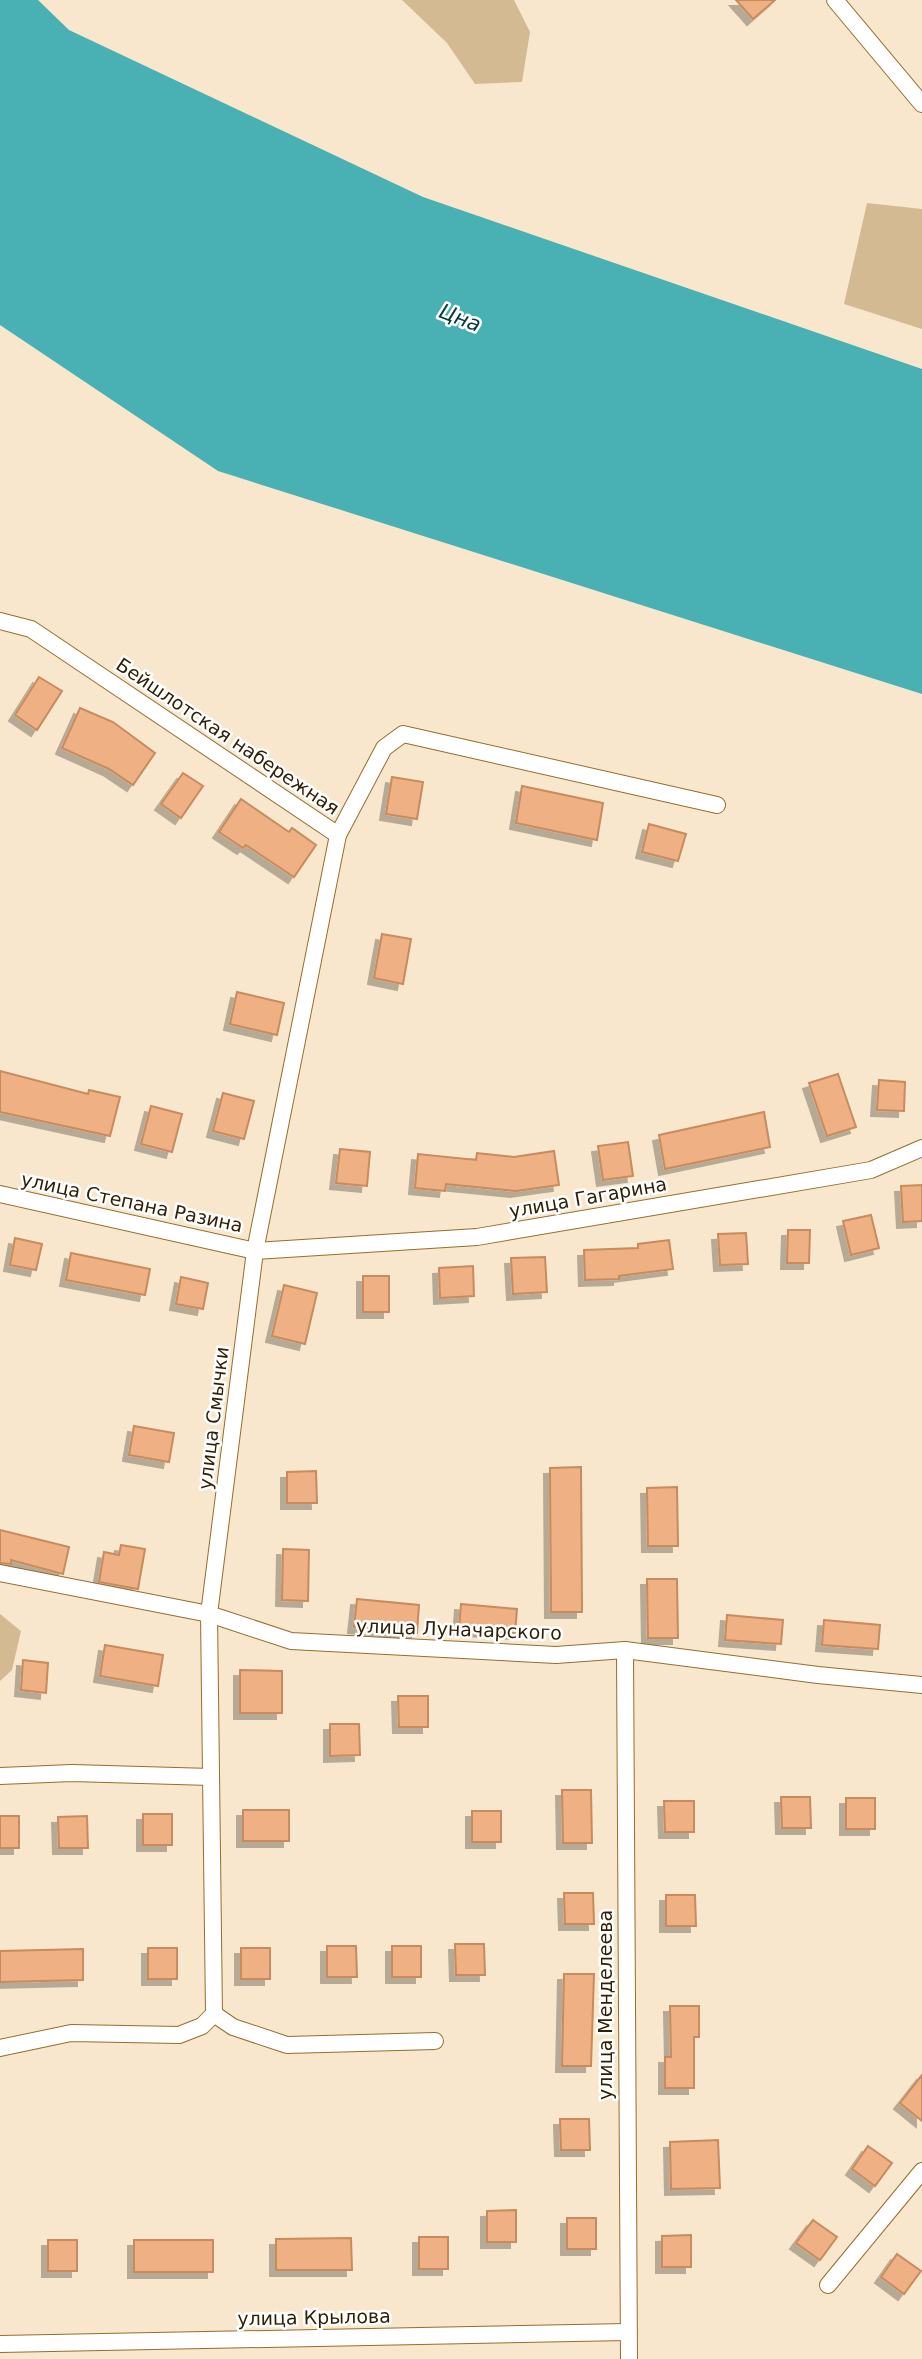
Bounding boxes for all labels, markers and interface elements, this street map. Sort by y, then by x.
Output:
water label: Цна [436,299,484,337]
street label: Бейшлотская набережная [112,653,344,819]
street label: улица Степана Разина [19,1168,245,1236]
street label: улица Гагарина [507,1172,669,1222]
street label: улица Смычки [193,1345,233,1491]
street label: улица Луначарского [356,1614,562,1644]
street label: улица Менделеева [594,1910,616,2100]
street label: улица Крылова [237,2305,391,2329]

